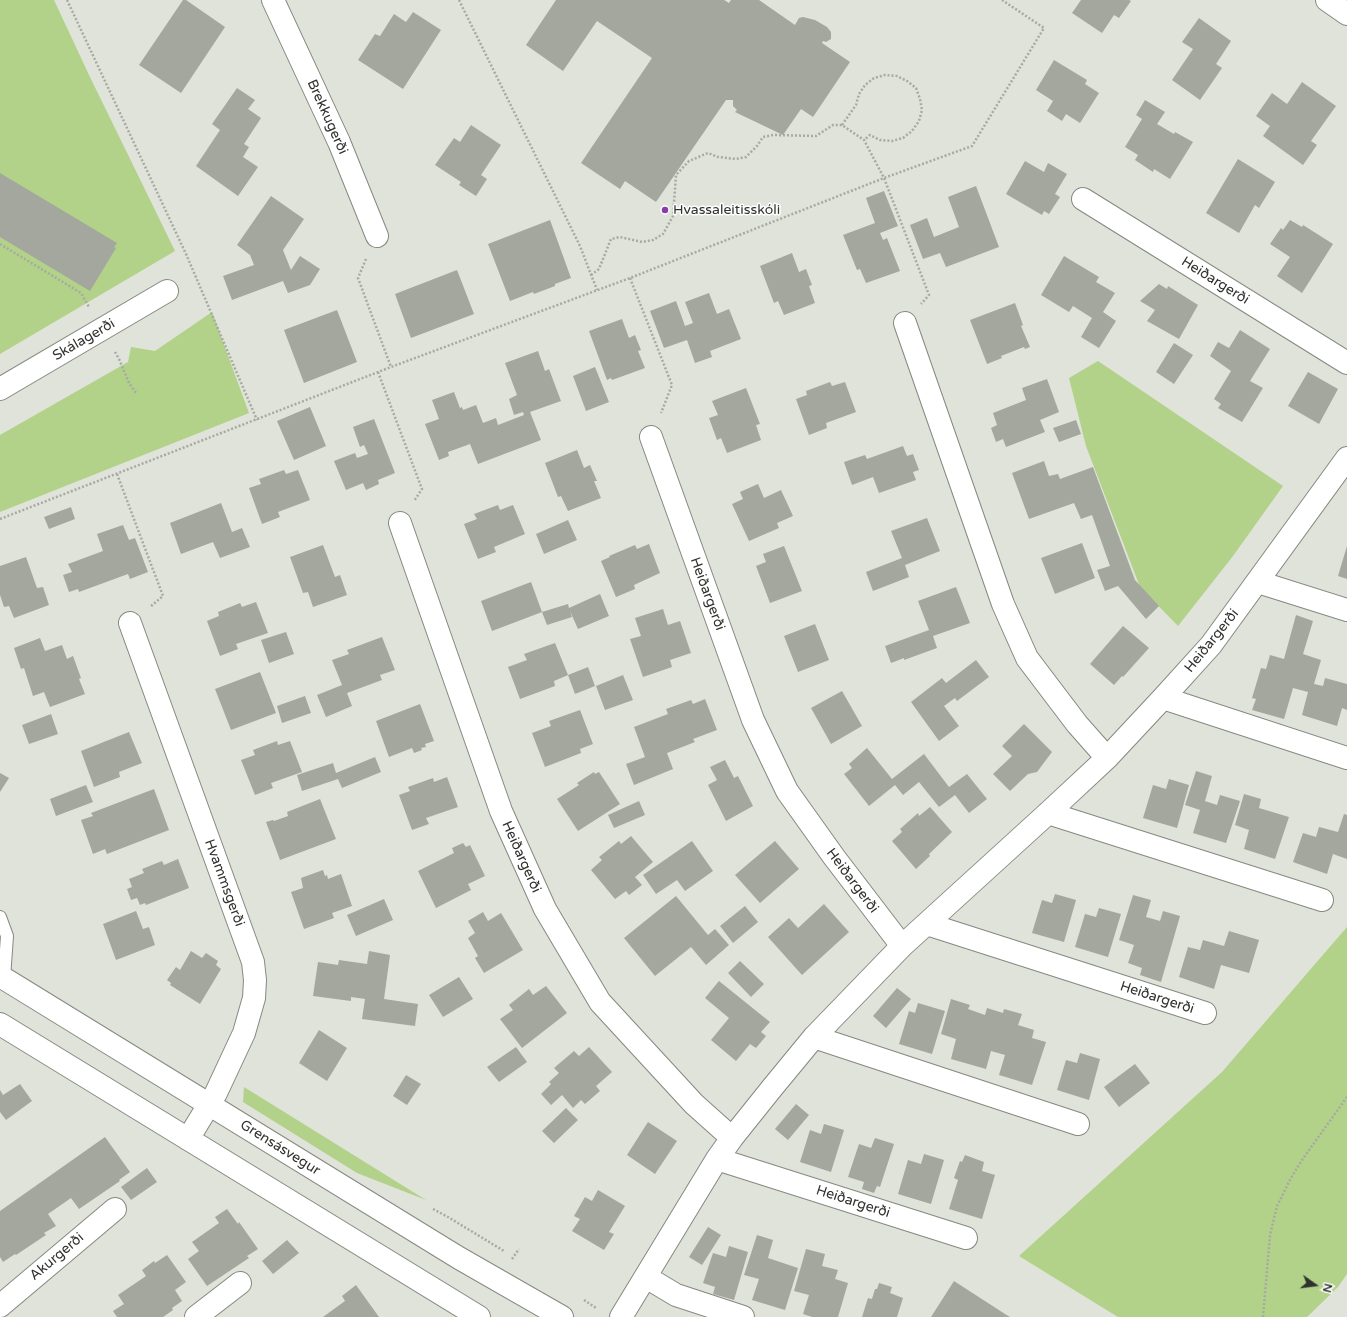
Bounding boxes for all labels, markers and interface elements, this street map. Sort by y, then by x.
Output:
street label: Brekkugerði [303,77,351,157]
place label: Hvassaleitisskóli [673,202,780,218]
marker: Hvassaleitisskóli [660,205,670,215]
street label: Heiðargerði [1178,254,1252,308]
street label: Skálagerði [50,315,118,365]
street label: Heiðargerði [686,555,728,633]
street label: Heiðargerði [1181,606,1243,676]
street label: Heiðargerði [498,819,544,895]
street label: Hvammsgerði [200,837,248,929]
street label: Heiðargerði [822,845,882,917]
street label: Heiðargerði [1118,978,1196,1018]
street label: Grensásvegur [237,1117,323,1179]
street label: Heiðargerði [814,1182,892,1222]
street label: Akurgerði [27,1230,87,1284]
north arrow [1295,1265,1335,1305]
text: N [1320,1282,1335,1294]

